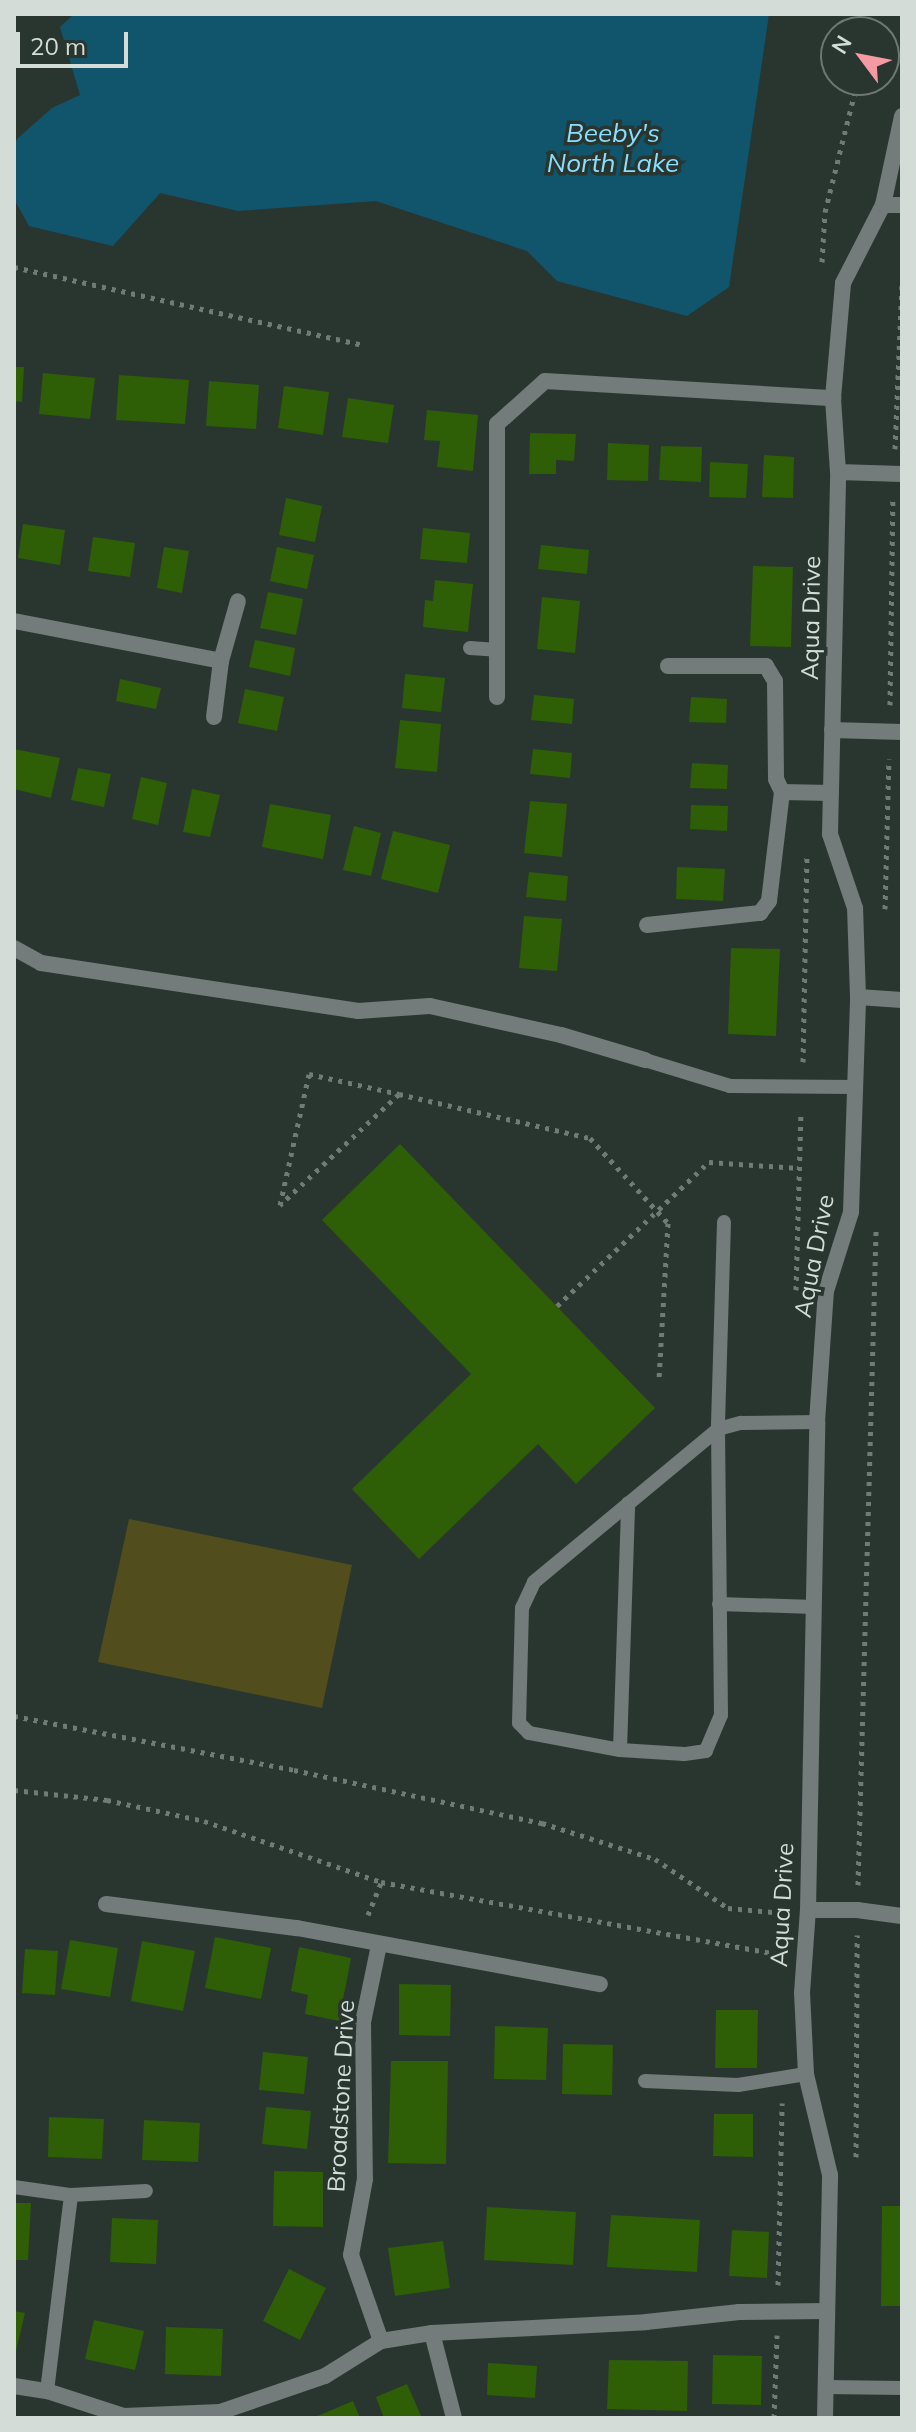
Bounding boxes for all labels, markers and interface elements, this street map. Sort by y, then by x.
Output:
scale bar [20,16,132,66]
north arrow [820,16,900,96]
text: N [825,30,858,59]
text: 20 m [30,31,86,61]
water label: Beeby's North Lake [547,117,679,178]
street label: Aqua Drive [796,556,826,680]
street label: Aqua Drive [788,1192,840,1320]
street label: Aqua Drive [764,1842,800,1968]
street label: Broadstone Drive [322,1999,360,2193]

